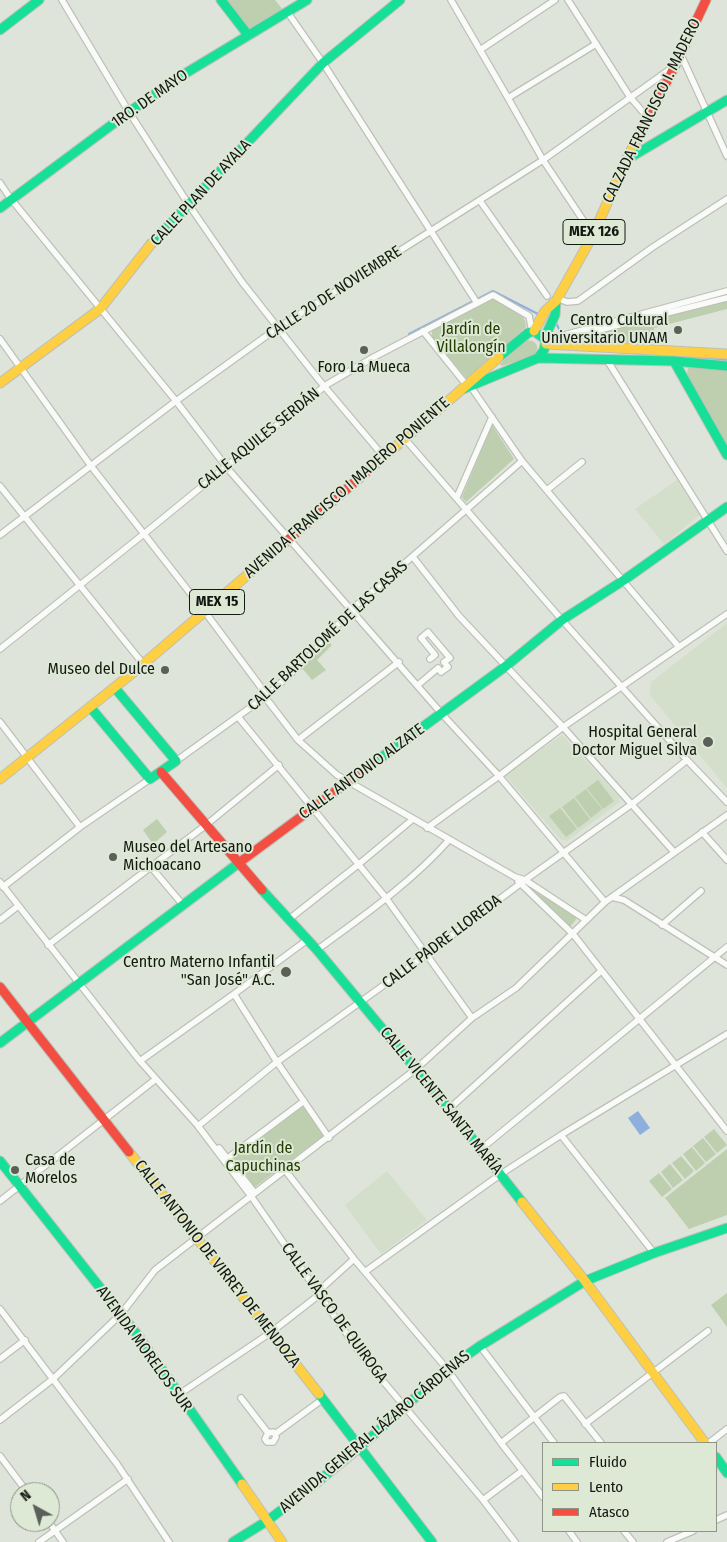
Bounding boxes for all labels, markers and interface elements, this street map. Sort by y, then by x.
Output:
street label: CALZADA FRANCISCO I. MADERO [599,15,705,207]
street label: 1RO. DE MAYO [108,66,192,132]
street label: CALLE PLAN DE AYALA [147,136,255,250]
road number: MEX 126 [563,220,625,244]
street label: CALLE 20 DE NOVIEMBRE [263,242,405,344]
place label: Centro Cultural Universitario UNAM [541,311,668,349]
park label: Jardín de Villalongín [436,320,506,358]
marker: Centro Cultural Universitario UNAM [672,324,684,336]
marker: Foro La Mueca [358,344,370,356]
place label: Foro La Mueca [318,358,410,378]
street label: CALLE AQUILES SERDÁN [194,384,324,494]
street label: AVENIDA FRANCISCO I MADERO PONIENTE [240,393,454,583]
street label: CALLE BARTOLOMÉ DE LAS CASAS [244,557,412,715]
road number: MEX 15 [190,590,244,614]
place label: Museo del Dulce [48,660,155,680]
marker: Museo del Dulce [159,664,171,676]
street label: CALLE ANTONIO ALZATE [296,720,428,824]
place label: Hospital General Doctor Miguel Silva [572,723,697,761]
marker: Hospital General Doctor Miguel Silva [701,735,715,749]
place label: Museo del Artesano Michoacano [123,838,252,876]
marker: Museo del Artesano Michoacano [107,851,119,863]
street label: CALLE PADRE LLOREDA [379,891,505,993]
place label: Centro Materno Infantil "San José" A.C. [123,953,275,991]
marker: Centro Materno Infantil "San José" A.C. [279,965,293,979]
street label: CALLE VICENTE SANTA MARÍA [376,1023,506,1179]
park label: Jardín de Capuchinas [226,1139,300,1177]
place label: Casa de Morelos [25,1151,77,1189]
street label: CALLE ANTONIO DE VIRREY DE MENDOZA [130,1156,304,1372]
marker: Casa de Morelos [9,1164,21,1176]
street label: CALLE VASCO DE QUIROGA [277,1239,391,1387]
street label: AVENIDA MORELOS SUR [92,1282,196,1416]
street label: AVENIDA GENERAL LÁZARO CÁRDENAS [276,1347,474,1517]
legend [542,1442,717,1532]
text: Fluido [589,1453,627,1471]
text: Lento [589,1478,623,1496]
north arrow [10,1482,60,1532]
text: N [17,1486,34,1505]
text: Atasco [589,1503,629,1521]

